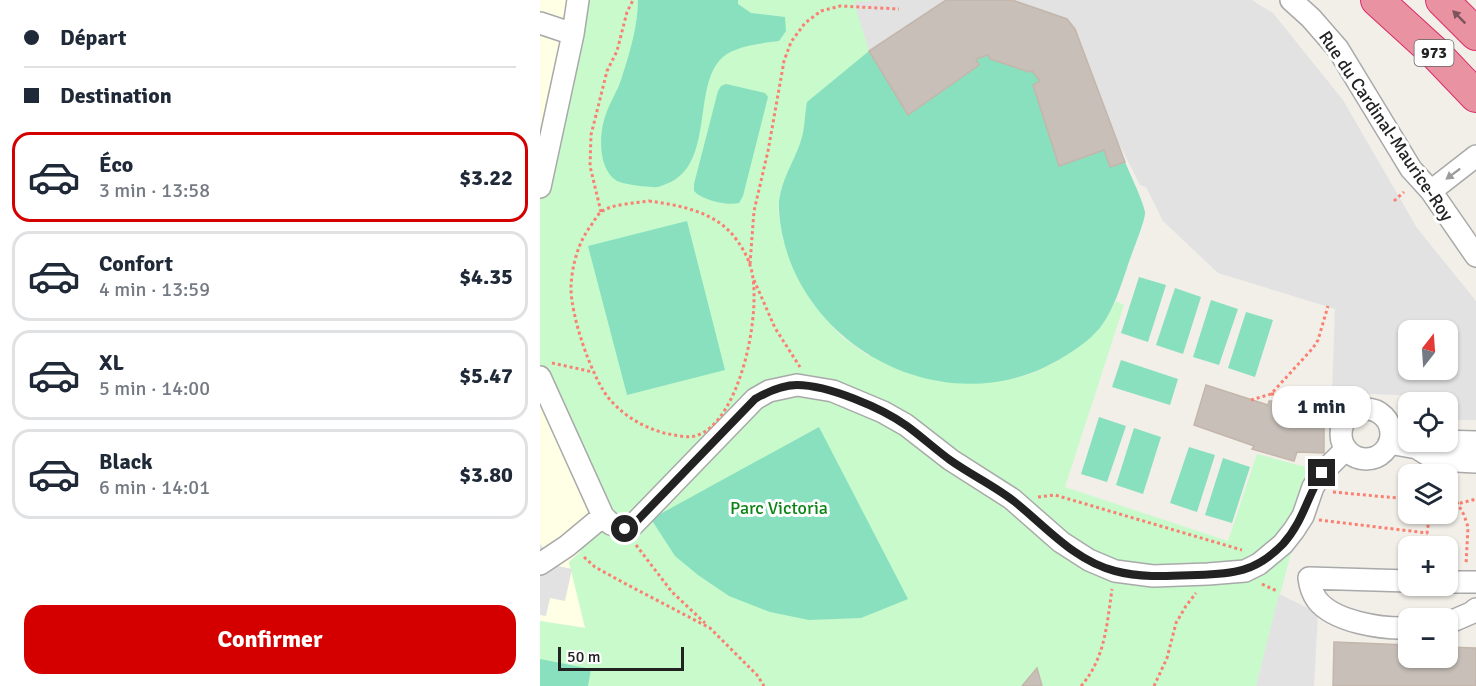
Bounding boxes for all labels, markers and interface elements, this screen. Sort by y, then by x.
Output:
one-way arrow [1452,10,1466,24]
text: Départ [60,24,127,51]
street label: Rue du Cardinal-Maurice-Roy [1314,27,1458,226]
road number: 973 [1414,40,1454,66]
text: Destination [60,82,172,109]
icon: car [27,150,81,204]
text: Éco [99,151,133,178]
text: $3.22 [459,164,513,191]
one-way arrow [1446,167,1461,179]
text: 3 min · 13:58 [99,178,210,203]
icon: car [27,249,81,303]
text: Confort [99,250,173,277]
text: $4.35 [459,263,513,290]
text: 4 min · 13:59 [99,277,210,302]
north arrow [1398,320,1458,380]
map controls [1398,320,1458,668]
icon: car [27,348,81,402]
text: XL [99,349,124,376]
text: $5.47 [459,362,513,389]
text: 5 min · 14:00 [99,376,210,401]
callout: 1 min [1272,386,1372,428]
button: locate [1398,392,1458,452]
text: 1 min [1297,394,1346,419]
icon: car [27,447,81,501]
text: Black [99,448,153,475]
route end [1308,459,1335,486]
text: $3.80 [459,461,513,488]
button: layers [1398,464,1458,524]
text: 6 min · 14:01 [99,475,210,500]
park label: Parc Victoria [730,497,828,519]
route start [611,515,638,542]
button: + [1398,536,1458,596]
button: Confirmer [24,605,516,674]
button: − [1398,608,1458,668]
scale bar [558,644,684,672]
text: 50 m [567,647,601,667]

